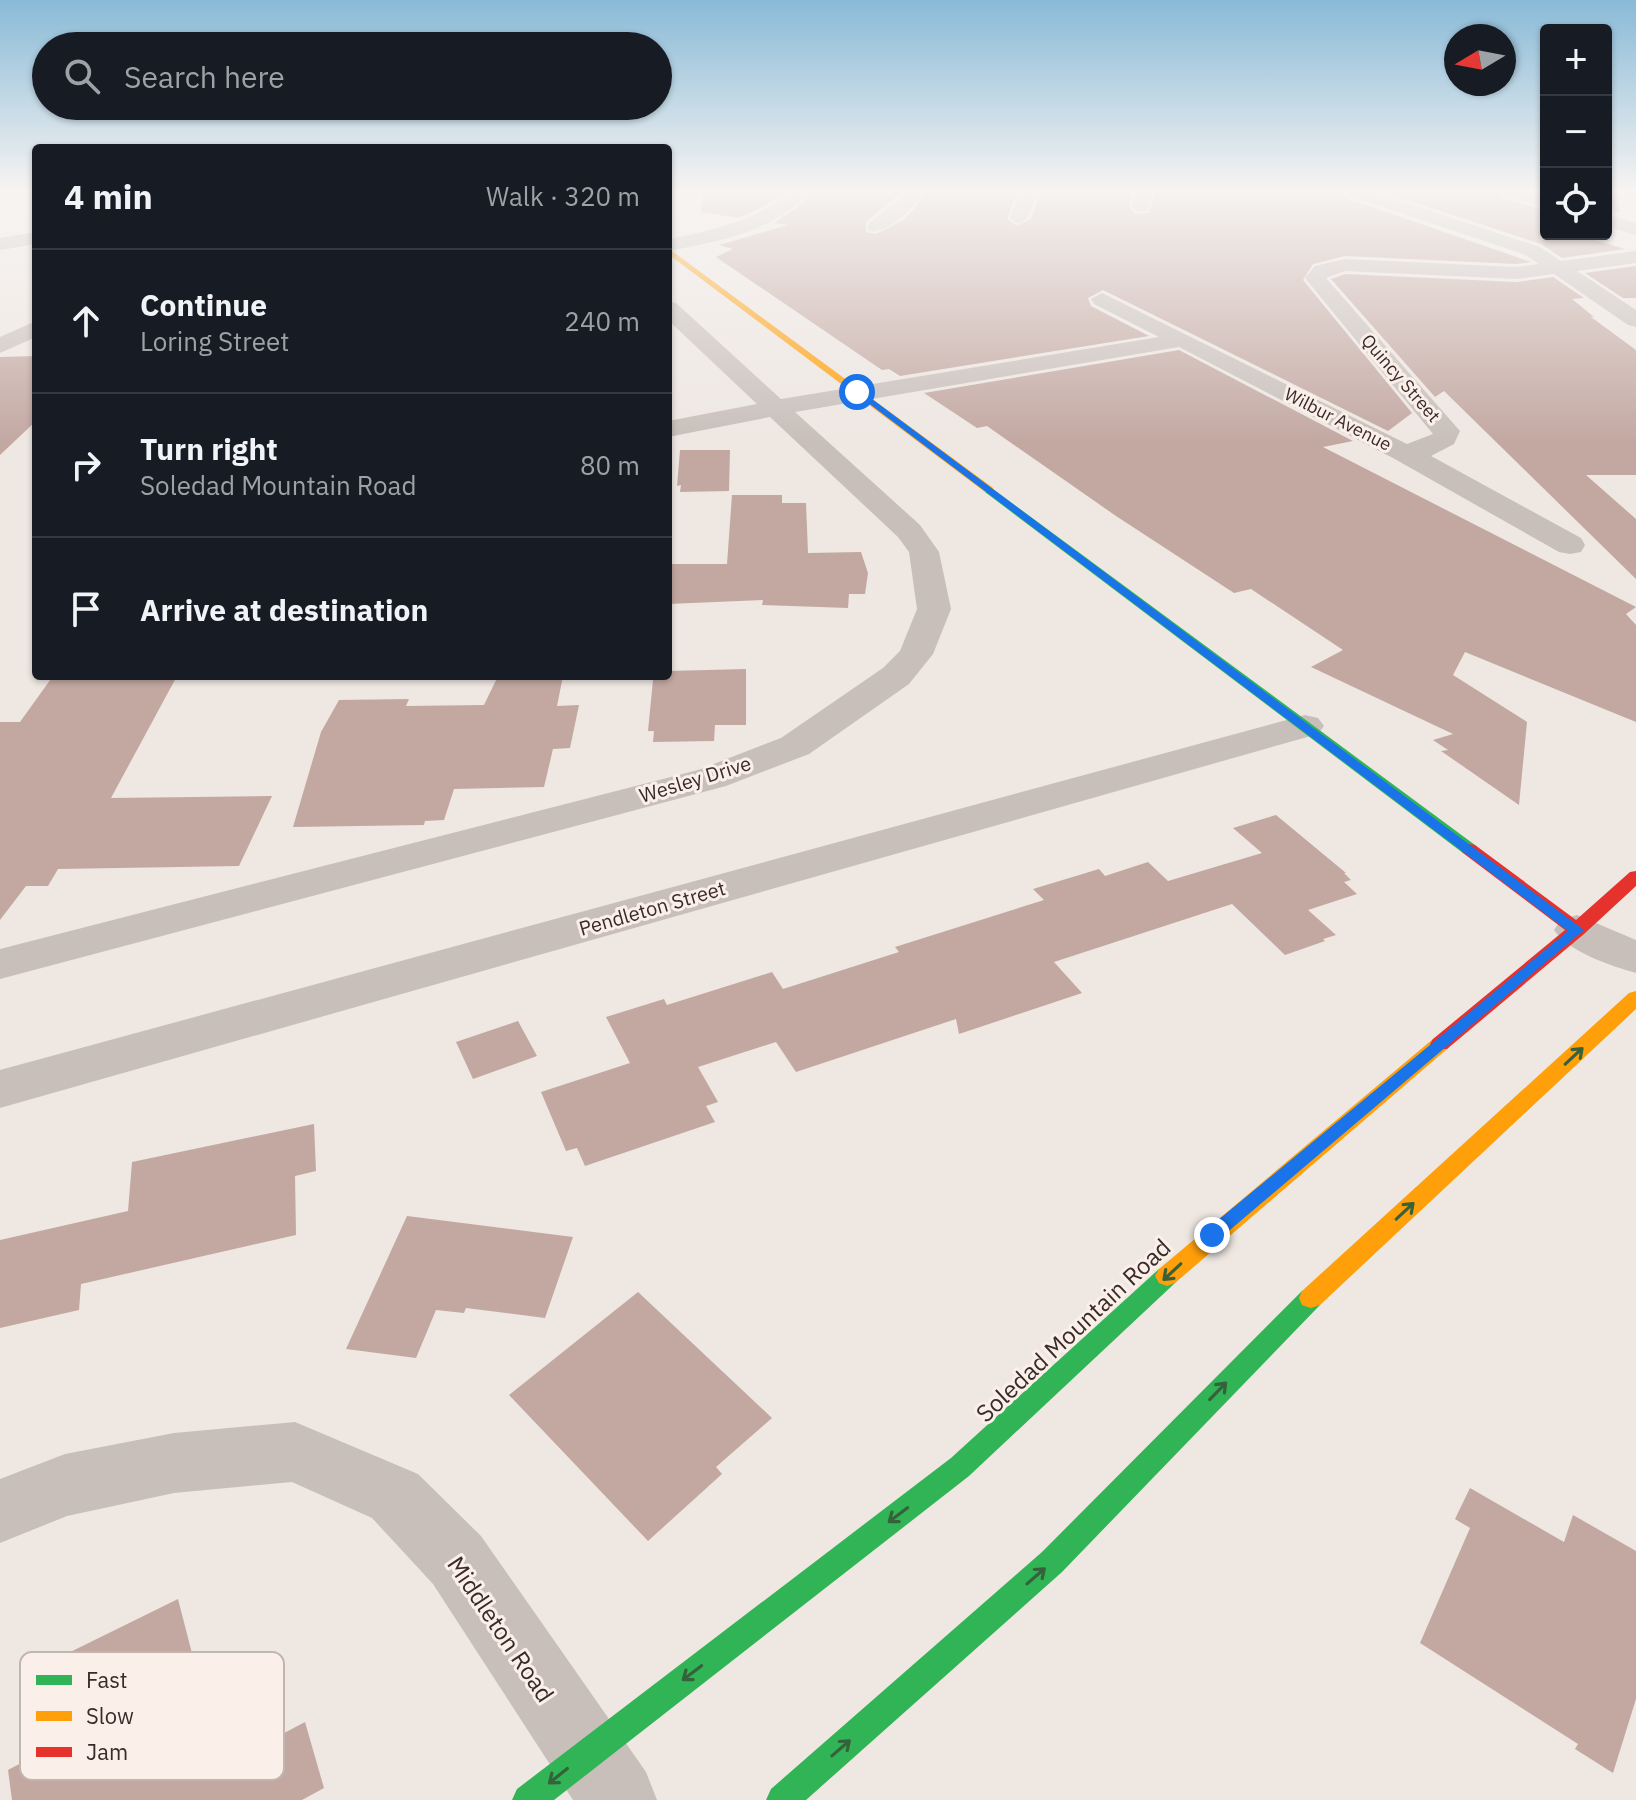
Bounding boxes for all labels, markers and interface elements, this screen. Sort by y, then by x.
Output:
north arrow [1444,24,1516,96]
map controls [1540,24,1612,240]
button: + [1540,24,1612,96]
search box [32,32,672,120]
icon: search [60,54,104,98]
text: Search here [124,57,285,96]
button: − [1540,96,1612,168]
button: locate [1540,168,1612,240]
text: 4 min [64,174,153,218]
text: Walk · 320 m [486,179,640,213]
text: Continue [140,285,267,324]
icon: ahead [64,299,108,343]
text: 240 m [564,304,640,338]
text: Loring Street [140,324,289,358]
street label: Quincy Street [1356,329,1446,427]
route start [839,374,875,410]
street label: Wilbur Avenue [1281,382,1395,456]
text: Turn right [140,429,278,468]
icon: right [64,443,108,487]
text: 80 m [580,448,640,482]
text: Soledad Mountain Road [140,468,417,502]
icon: arrive [64,587,108,631]
text: Arrive at destination [140,590,428,629]
street label: Wesley Drive [636,749,754,809]
street label: Pendleton Street [576,874,728,942]
one-way arrow [1563,1048,1583,1066]
one-way arrow [1395,1202,1415,1220]
route end [1194,1217,1230,1253]
street label: Soledad Mountain Road [969,1231,1177,1429]
one-way arrow [1162,1262,1182,1281]
one-way arrow [1209,1381,1228,1401]
one-way arrow [888,1506,909,1523]
street label: Middleton Road [440,1550,562,1708]
one-way arrow [1025,1567,1045,1585]
legend [20,1652,284,1780]
one-way arrow [682,1664,703,1681]
text: Fast [86,1665,127,1694]
text: Slow [86,1701,134,1730]
text: Jam [86,1737,128,1766]
one-way arrow [830,1740,850,1758]
one-way arrow [548,1768,569,1785]

